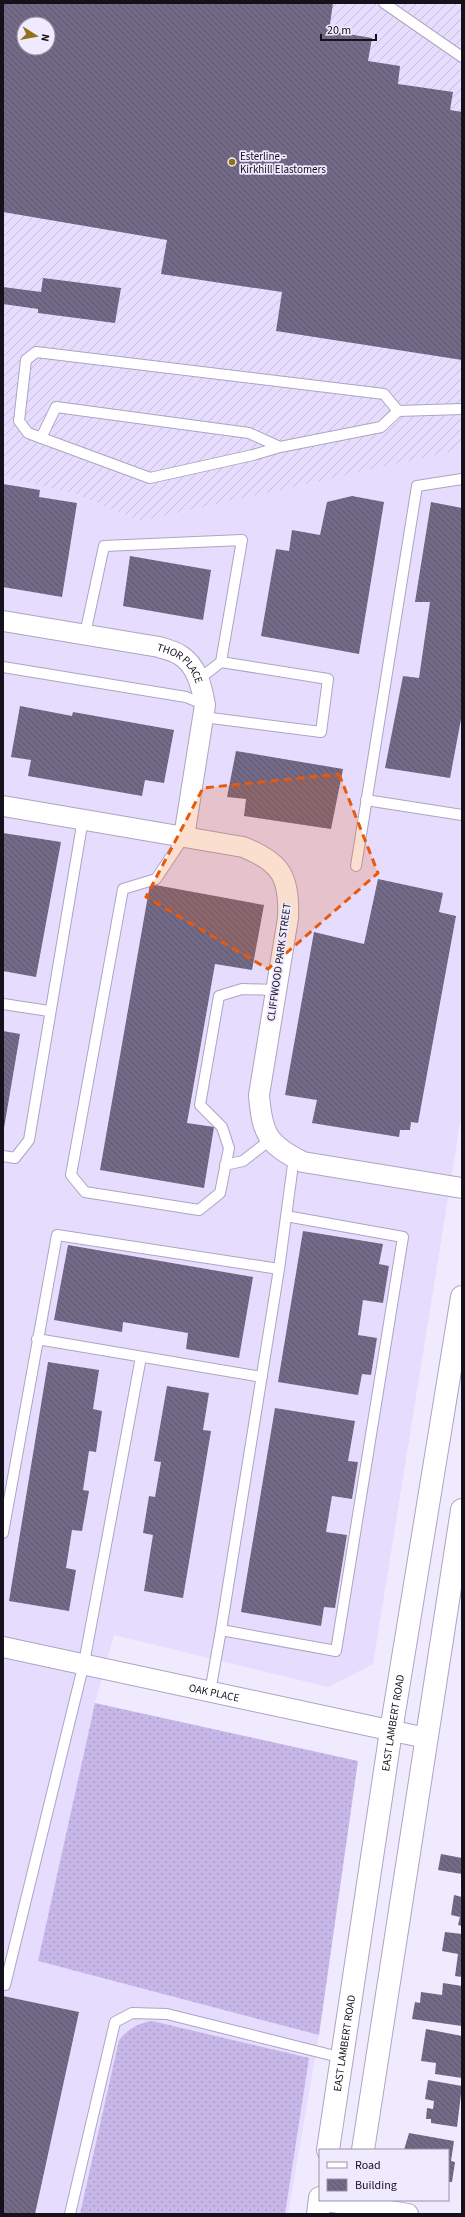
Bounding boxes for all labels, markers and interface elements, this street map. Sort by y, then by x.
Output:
north arrow [16,16,56,56]
scale bar [321,16,376,42]
text: 20 m [327,22,351,39]
text: N [37,33,53,43]
place label: Esterline - Kirkhill Elastomers [240,149,326,177]
marker: Esterline - Kirkhill Elastomers [227,157,237,167]
street label: THOR PLACE [155,639,207,685]
street label: CLIFFWOOD PARK STREET [263,902,295,1022]
street label: EAST LAMBERT ROAD [378,1673,408,1772]
street label: OAK PLACE [187,1680,241,1705]
street label: EAST LAMBERT ROAD [329,1994,359,2093]
legend [319,2149,449,2201]
text: Road [355,2157,381,2174]
text: Building [355,2177,397,2194]

